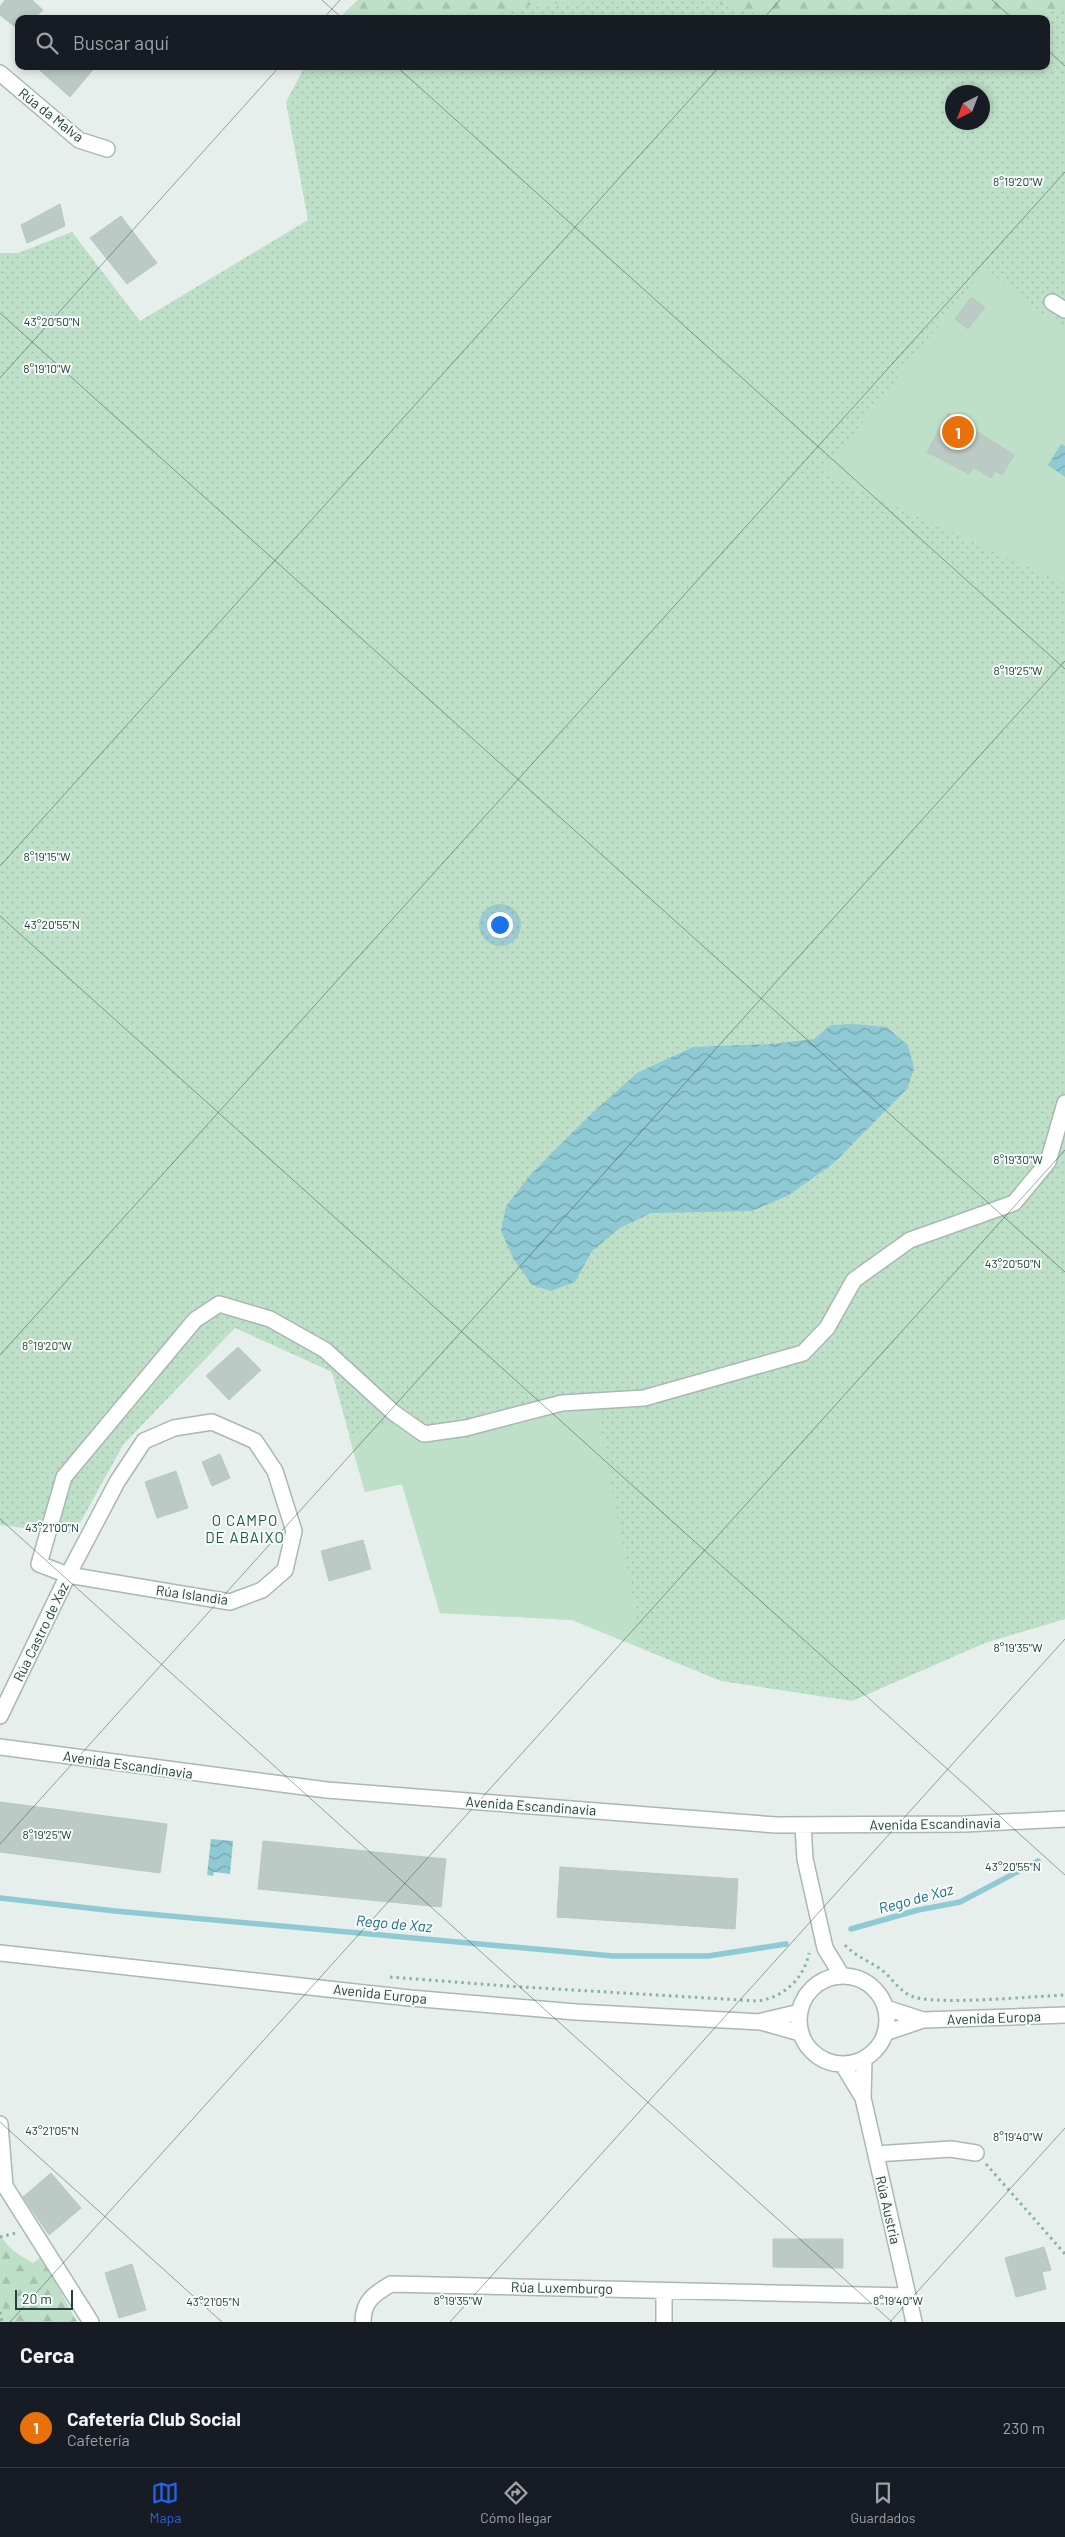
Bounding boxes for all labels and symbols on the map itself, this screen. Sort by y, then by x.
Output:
street label: Rúa da Malva [15,84,87,145]
north arrow [945,85,990,130]
text: 8°19'20"W [993,174,1043,188]
text: 43°20'50"N [24,314,80,328]
text: 8°19'10"W [23,361,71,375]
pin: 1 [942,413,974,451]
text: 8°19'25"W [993,663,1043,677]
text: 8°19'15"W [24,849,71,863]
your location [487,912,513,938]
text: 43°20'55"N [24,917,80,931]
text: 8°19'30"W [993,1152,1043,1166]
text: 43°20'50"N [985,1256,1041,1270]
text: 8°19'20"W [22,1338,72,1352]
district label: O CAMPO DE ABAIXO [205,1511,285,1546]
text: 43°21'00"N [25,1520,79,1534]
street label: Rúa Castro de Xaz [9,1579,72,1684]
street label: Rúa Islandia [155,1581,229,1608]
text: 8°19'35"W [994,1640,1043,1654]
street label: Avenida Escandinavia [62,1747,194,1782]
street label: Avenida Escandinavia [465,1792,597,1819]
street label: Avenida Escandinavia [869,1814,1001,1833]
text: 8°19'25"W [22,1827,72,1841]
text: 43°20'55"N [985,1859,1041,1873]
water label: Rego de Xaz [876,1879,956,1917]
water label: Rego de Xaz [355,1911,434,1935]
street label: Avenida Europa [332,1980,428,2007]
street label: Avenida Europa [947,2007,1041,2028]
text: 43°21'05"N [25,2123,79,2137]
text: 8°19'40"W [993,2129,1043,2143]
street label: Rúa Austria [872,2174,905,2246]
street label: Rúa Luxemburgo [511,2278,613,2297]
scale bar [15,2287,72,2310]
text: 8°19'35"W [434,2293,483,2307]
text: 8°19'40"W [873,2293,923,2307]
text: 43°21'05"N [186,2294,240,2308]

